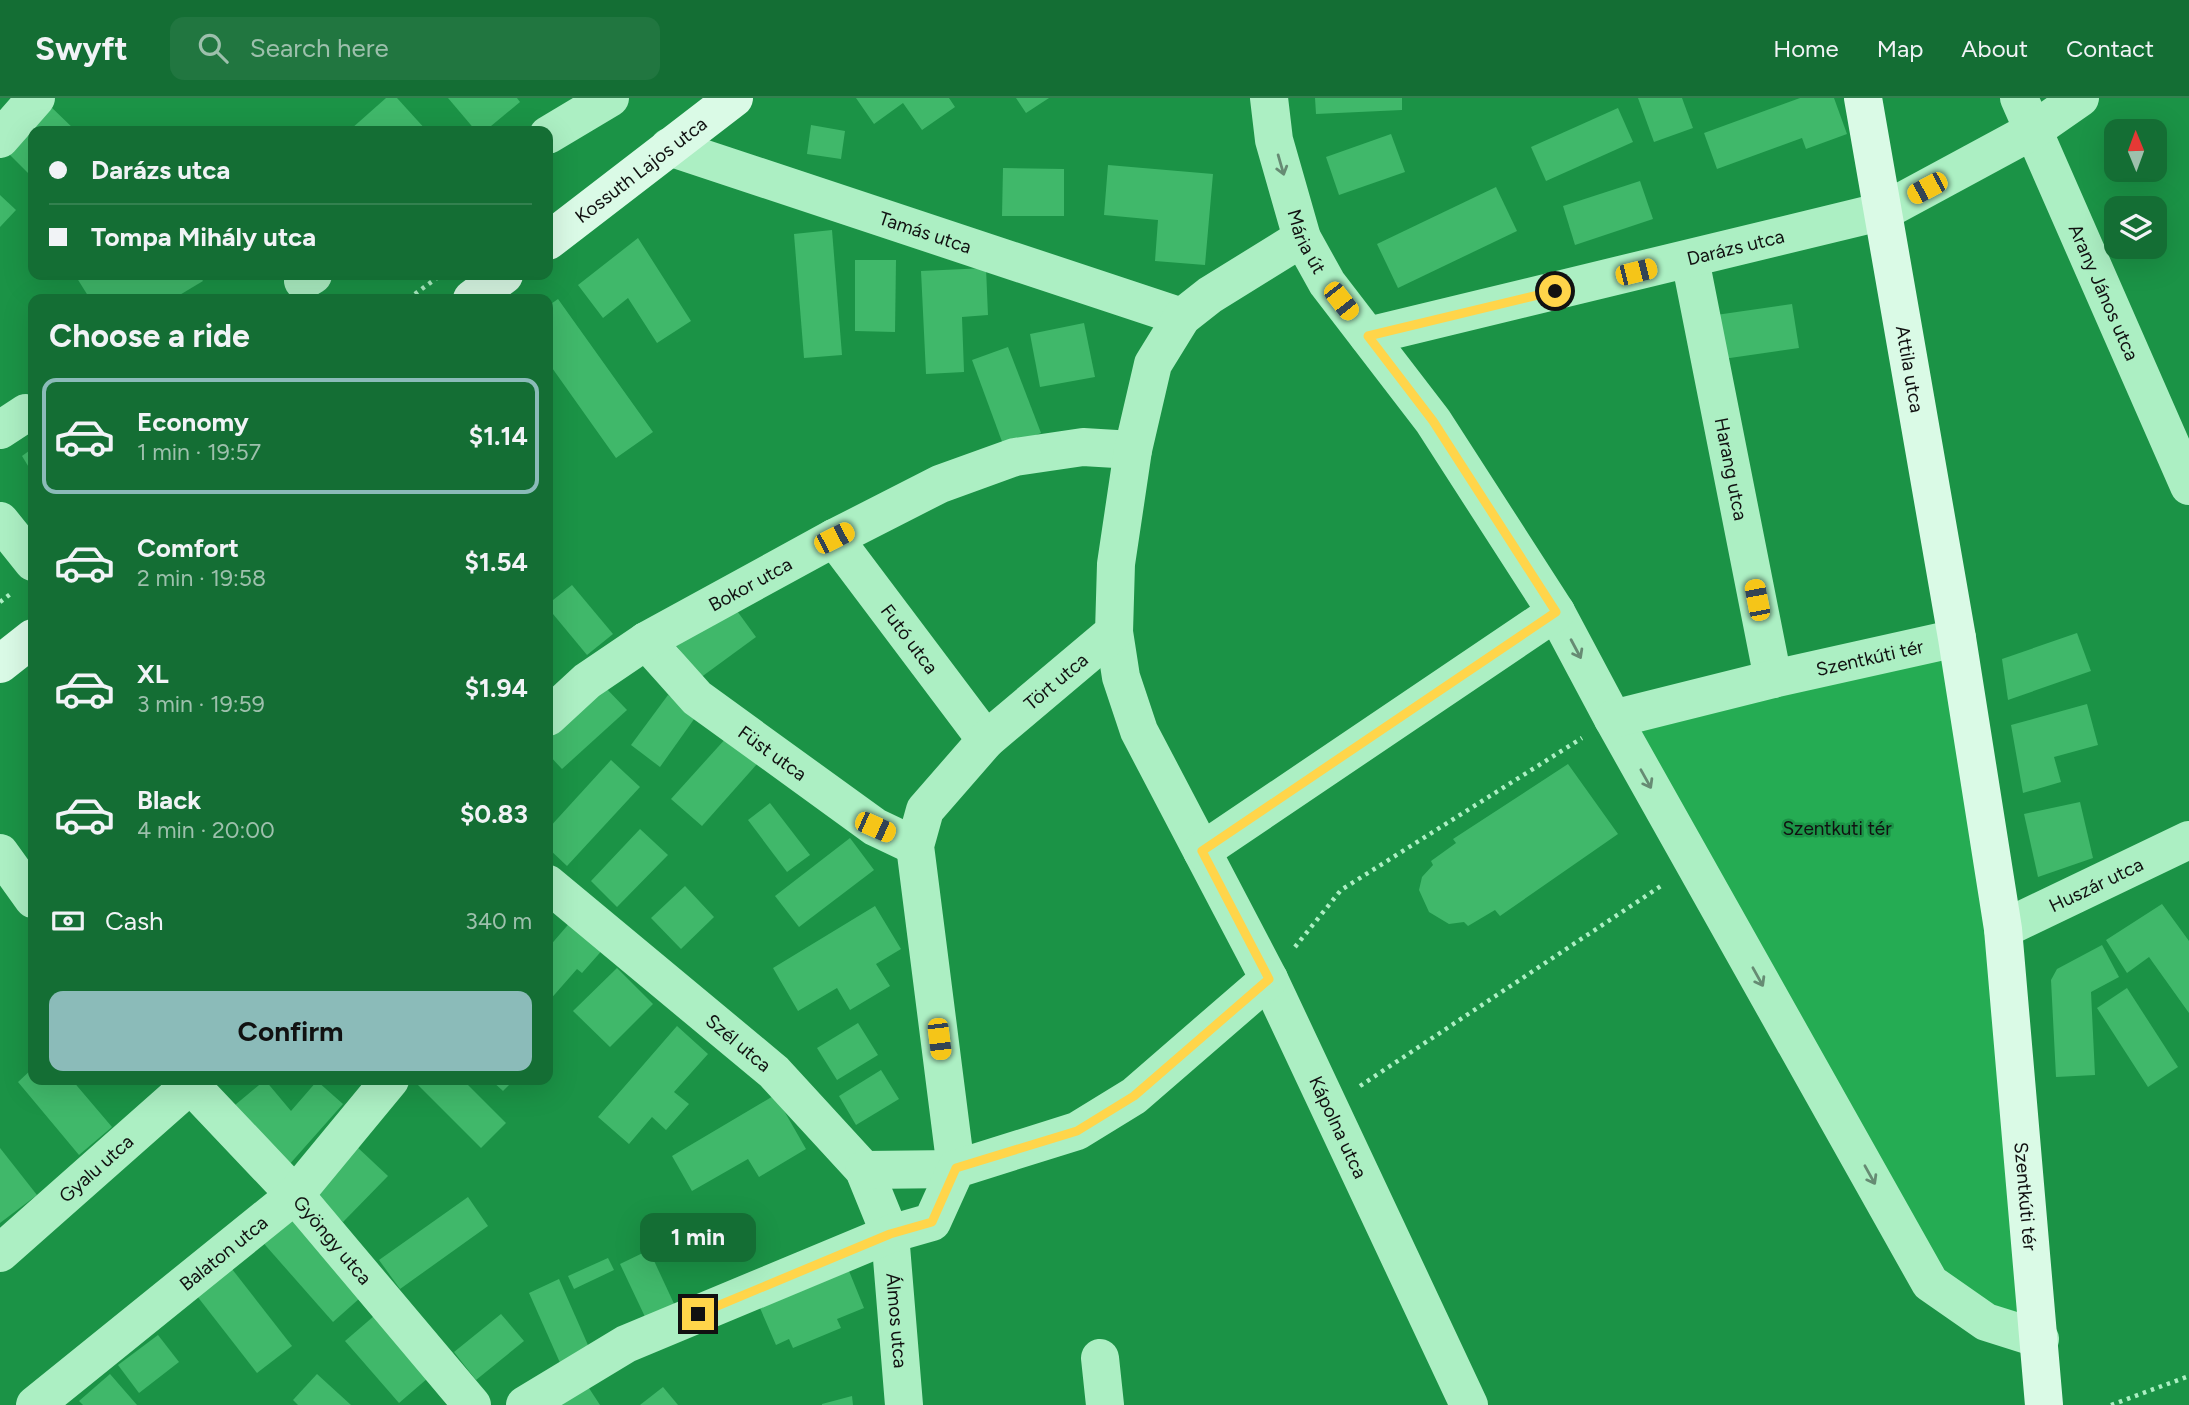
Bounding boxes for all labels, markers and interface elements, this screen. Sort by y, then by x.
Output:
search box [170,17,660,80]
text: Swyft [35,29,128,68]
icon: search [194,29,232,67]
text: Search here [250,32,389,64]
text: Home [1773,34,1839,63]
text: Map [1877,34,1923,63]
text: About [1961,34,2028,63]
text: Contact [2066,34,2154,63]
street label: Kossuth Lajos utca [570,112,711,228]
north arrow [2104,119,2166,182]
map controls [2104,119,2167,259]
one-way arrow [1275,153,1288,176]
text: Darázs utca [91,154,230,186]
car [1904,169,1951,207]
button: layers [2104,196,2167,259]
street label: Tamás utca [876,206,975,258]
street label: Mária út [1283,206,1331,278]
street label: Arany János utca [2064,220,2144,364]
text: Tompa Mihály utca [91,221,316,253]
street label: Darázs utca [1684,224,1786,270]
car [1614,257,1659,287]
route start [1539,275,1571,307]
car [1320,278,1363,324]
text: Choose a ride [49,317,250,355]
street label: Attila utca [1891,324,1929,414]
icon: car [53,405,116,468]
text: Economy [137,406,249,438]
street label: Harang utca [1710,416,1753,522]
text: $1.14 [469,420,528,452]
text: 1 min · 19:57 [137,438,261,466]
car [811,519,858,557]
icon: car [53,531,116,594]
text: Comfort [137,532,239,564]
text: $1.54 [465,546,528,578]
street label: Bokor utca [704,552,796,616]
text: 2 min · 19:58 [137,564,266,592]
car [1743,577,1772,623]
street label: Futó utca [876,599,943,678]
street label: Szentkúti tér [1814,634,1926,681]
one-way arrow [1569,638,1583,659]
street label: Tört utca [1019,648,1092,715]
icon: car [53,657,116,720]
text: XL [137,658,169,690]
text: $1.94 [465,672,528,704]
text: 3 min · 19:59 [137,690,265,718]
street label: Füst utca [734,720,812,785]
one-way arrow [1640,768,1653,789]
icon: car [53,783,116,846]
text: Black [137,784,201,816]
text: $0.83 [460,798,528,830]
car [852,809,899,845]
text: 4 min · 20:00 [137,816,275,844]
park label: Szentkuti tér [1782,817,1892,840]
street label: Huszár utca [2045,852,2147,917]
icon: cash [49,902,87,940]
text: Cash [105,905,164,937]
text: 340 m [465,907,532,935]
one-way arrow [1752,966,1765,987]
button: Confirm [49,991,532,1071]
street label: Szél utca [701,1009,776,1076]
car [927,1017,952,1061]
street label: Kápolna utca [1305,1072,1372,1182]
street label: Gyalu utca [54,1129,138,1207]
street label: Szentkúti tér [2010,1141,2042,1252]
one-way arrow [1864,1164,1877,1185]
street label: Gyöngy utca [289,1191,377,1289]
street label: Balaton utca [175,1211,272,1295]
callout: 1 min [640,1212,756,1262]
text: 1 min [671,1223,725,1251]
street label: Álmos utca [882,1272,912,1369]
route end [682,1298,714,1330]

